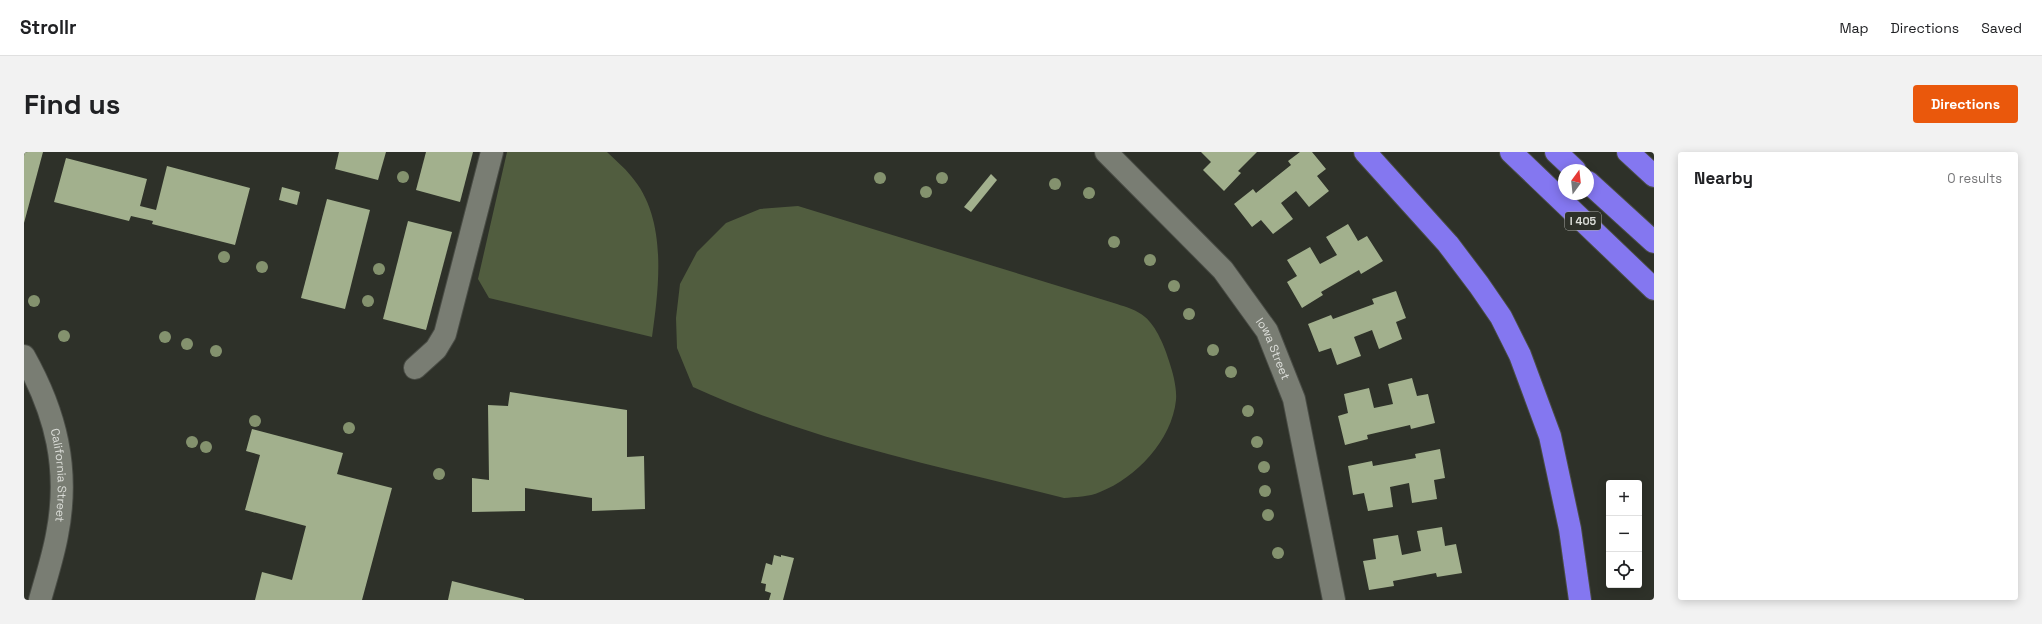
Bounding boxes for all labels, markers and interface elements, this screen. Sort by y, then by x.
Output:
text: Strollr [20,15,77,40]
text: Map [1839,19,1869,37]
text: Directions [1891,19,1959,37]
text: Saved [1981,19,2022,37]
button: Directions [1913,85,2018,123]
text: Find us [24,86,121,122]
north arrow [1558,164,1594,200]
text: Nearby [1694,167,1753,189]
text: 0 results [1947,170,2002,187]
road number: I 405 [1565,212,1601,230]
street label: Iowa Street [1252,314,1294,382]
street label: California Street [46,427,70,523]
map controls [1606,480,1642,588]
button: + [1606,480,1642,516]
button: − [1606,516,1642,552]
button: locate [1606,552,1642,588]

